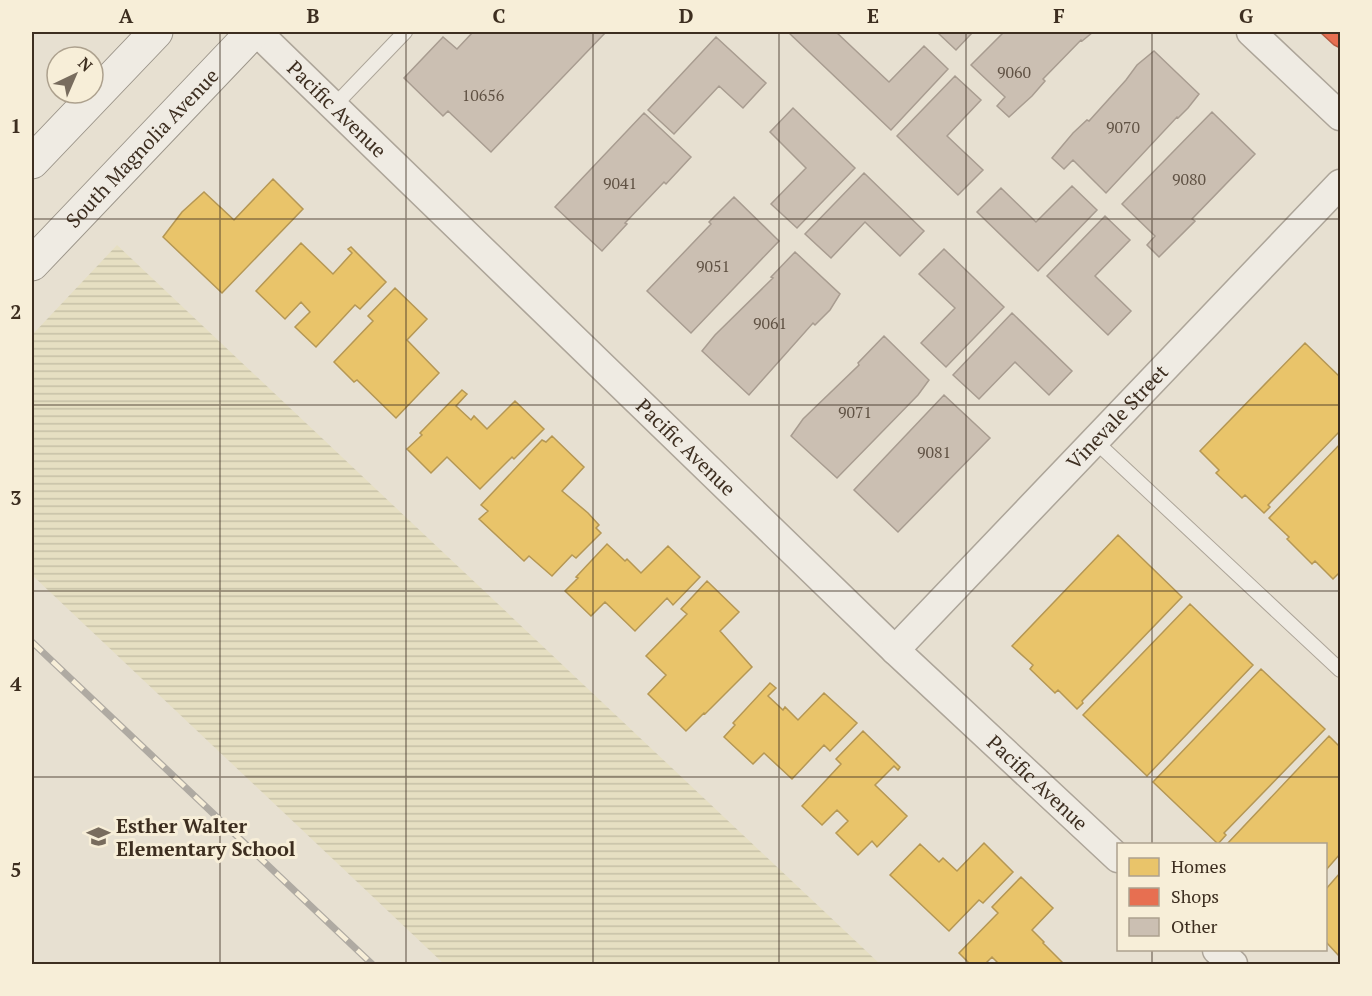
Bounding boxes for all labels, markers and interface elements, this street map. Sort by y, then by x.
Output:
text: A [119,2,134,29]
text: B [307,2,320,29]
text: C [492,2,506,29]
text: D [679,2,693,29]
text: E [867,2,879,29]
text: F [1053,2,1065,29]
text: G [1239,2,1253,29]
north arrow [45,45,105,105]
text: N [73,52,97,76]
street label: Pacific Avenue [281,54,393,163]
house number: 9060 [997,61,1031,83]
street label: South Magnolia Avenue [60,62,224,233]
house number: 10656 [462,84,505,106]
text: 1 [10,112,22,139]
house number: 9070 [1106,116,1140,138]
house number: 9080 [1172,168,1206,190]
house number: 9041 [603,172,637,194]
house number: 9051 [696,255,730,277]
text: 2 [10,298,22,325]
house number: 9061 [753,312,787,334]
street label: Vinevale Street [1060,358,1174,475]
street label: Pacific Avenue [631,393,742,501]
house number: 9071 [838,401,872,423]
house number: 9081 [917,441,951,463]
text: 3 [10,484,22,511]
text: 4 [10,670,22,697]
street label: Pacific Avenue [981,729,1094,836]
place label: Esther Walter Elementary School [116,812,296,862]
school or university icon: Esther Walter Elementary School [85,824,111,850]
legend [1117,843,1327,951]
text: Homes [1171,854,1226,878]
text: 5 [10,856,22,883]
text: Shops [1171,884,1219,908]
text: Other [1171,914,1218,938]

